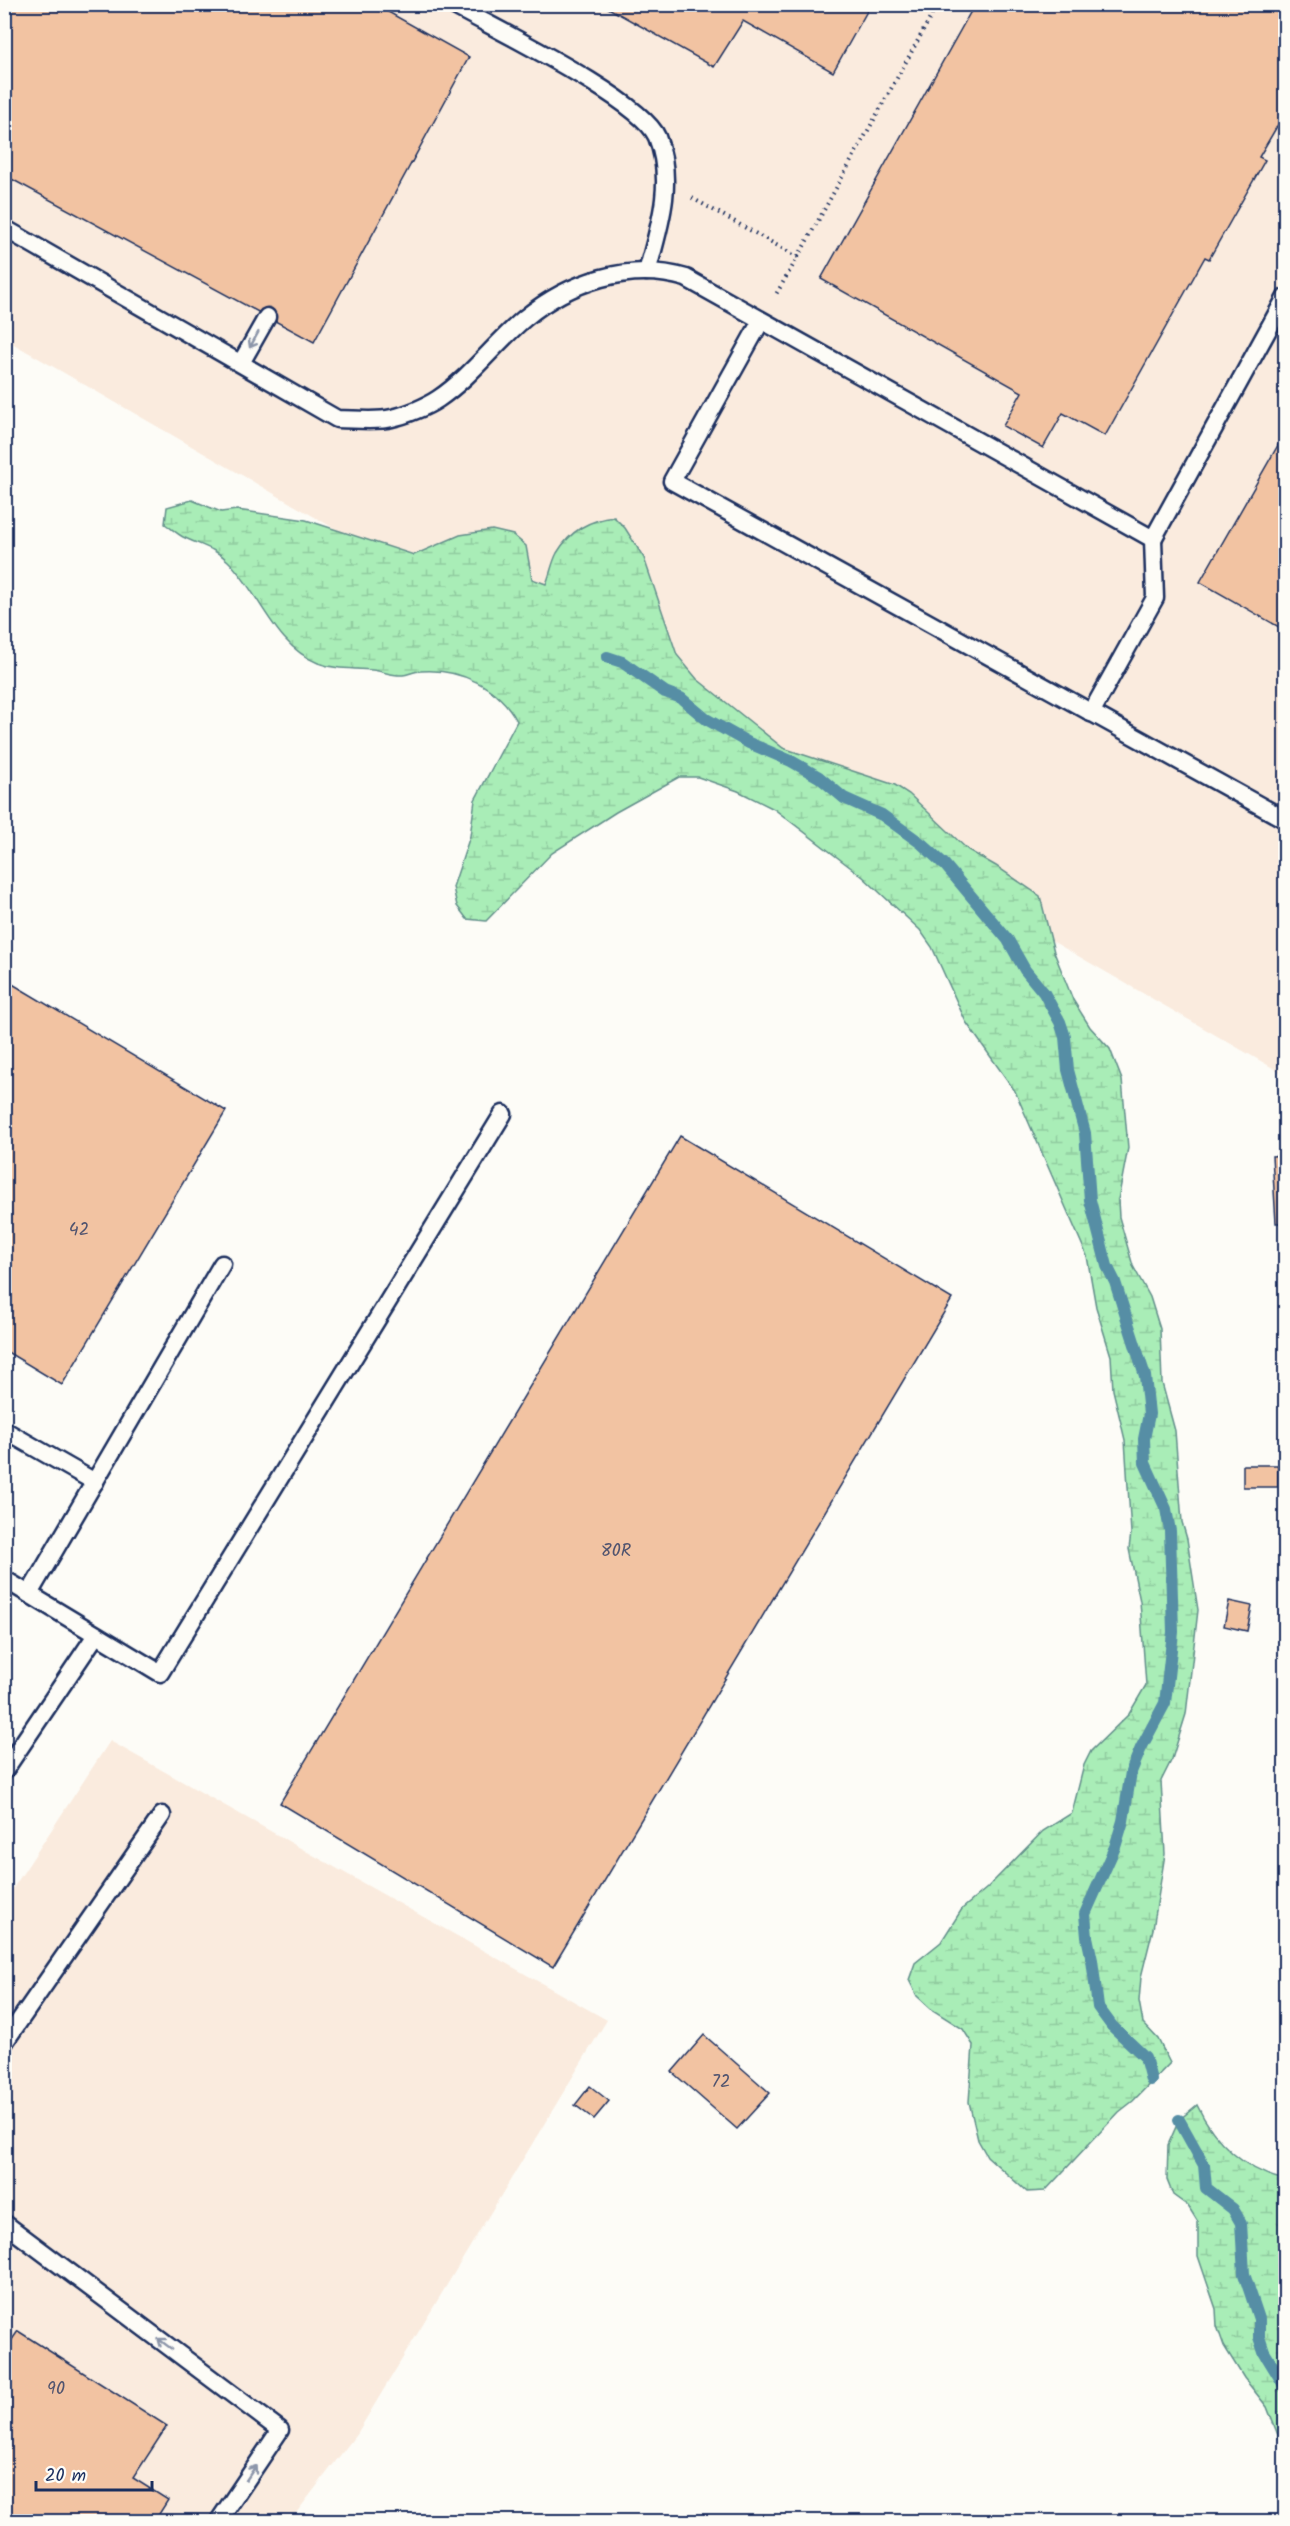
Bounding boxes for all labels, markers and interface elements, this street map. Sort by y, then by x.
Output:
one-way arrow [248,331,259,349]
house number: 42 [69,1216,89,1245]
house number: 80R [601,1537,631,1566]
house number: 72 [712,2068,730,2097]
one-way arrow [158,2338,174,2350]
house number: 90 [47,2375,65,2404]
scale bar [36,2454,152,2492]
text: 20 m [45,2462,86,2491]
one-way arrow [245,2465,257,2482]

